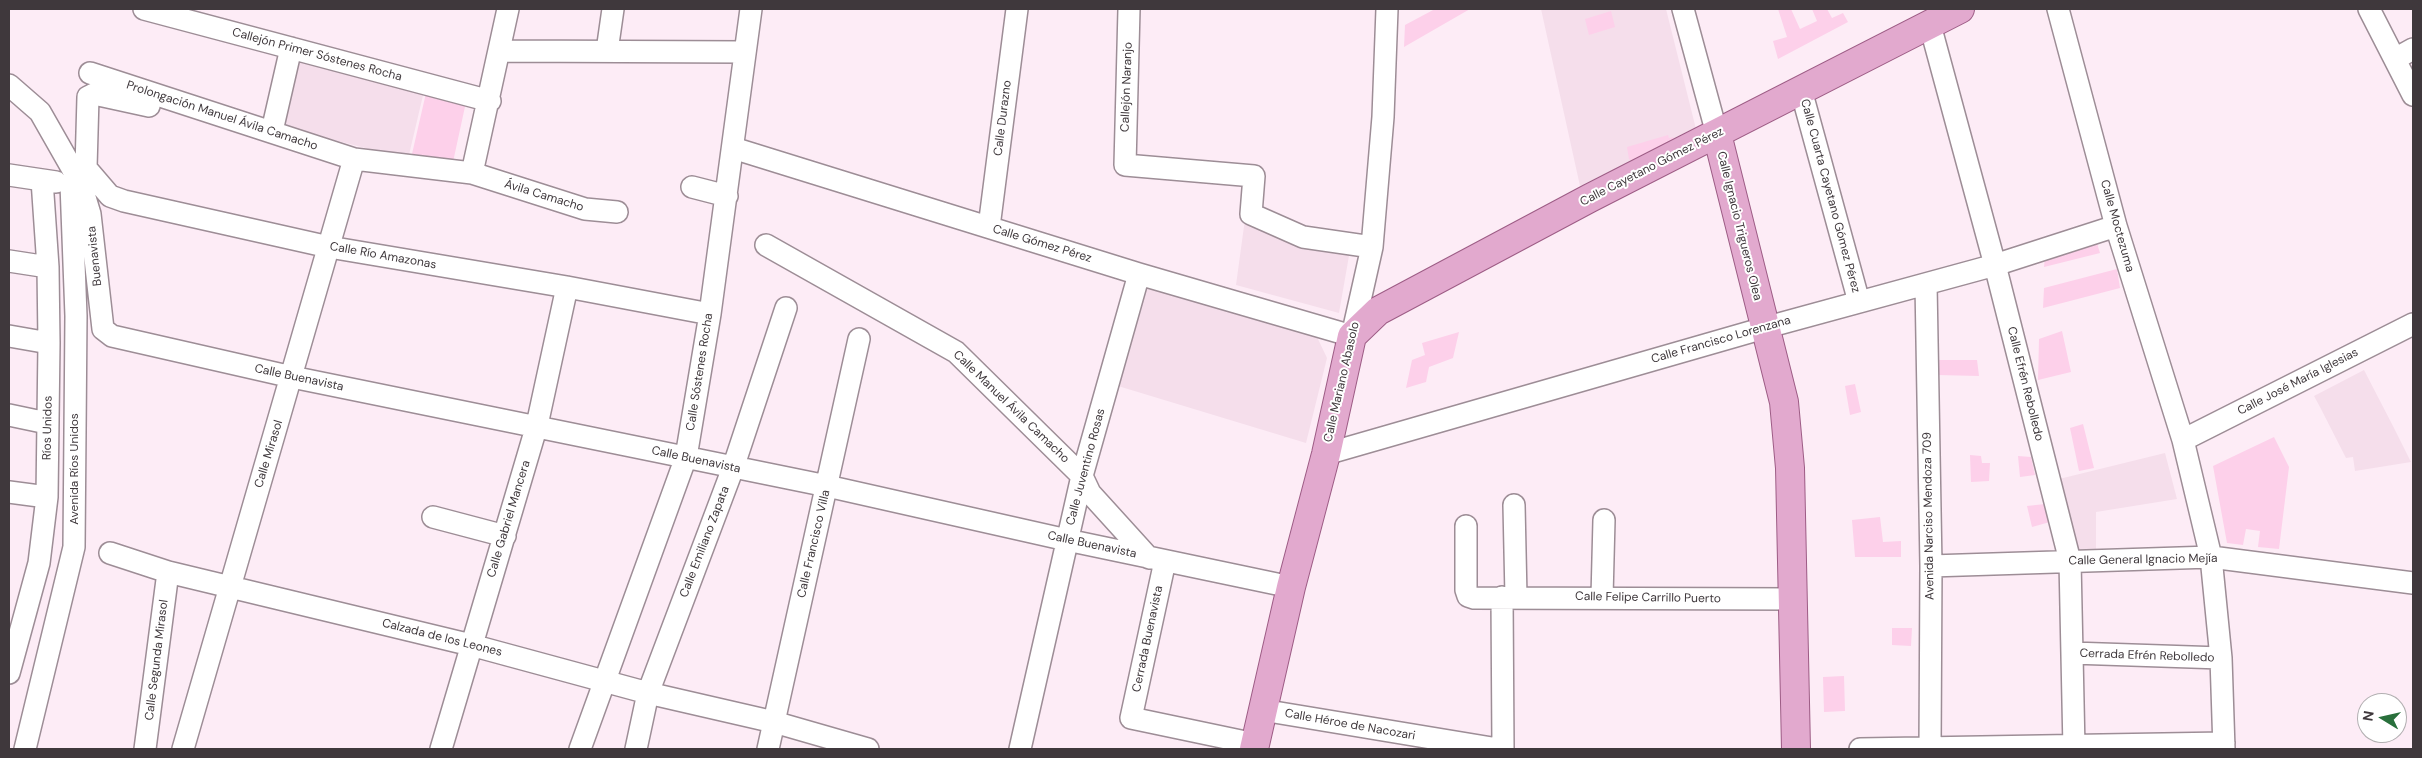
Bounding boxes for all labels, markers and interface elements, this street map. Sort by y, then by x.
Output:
street label: Callejón Primer Sóstenes Rocha [231,25,403,85]
street label: Callejón Naranjo [1118,42,1136,132]
street label: Prolongación Manuel Ávila Camacho [124,78,320,154]
street label: Calle Durazno [991,79,1015,157]
street label: Calle Cuarta Cayetano Gómez Pérez [1797,98,1863,294]
street label: Calle Cayetano Gómez Pérez [1578,125,1726,209]
street label: Calle Ignacio Trigueros Olea [1713,150,1765,302]
street label: Ávila Camacho [503,177,585,215]
street label: Calle Moctezuma [2097,178,2137,274]
street label: Calle Gómez Pérez [991,222,1093,266]
street label: Buenavista [85,225,105,287]
street label: Calle Río Amazonas [329,240,437,272]
street label: Calle Sóstenes Rocha [684,312,716,432]
street label: Calle Francisco Lorenzana [1650,313,1792,367]
street label: Calle Mariano Abasolo [1321,320,1363,444]
street label: Calle Efrén Rebolledo [2004,325,2046,443]
street label: Calle José María Iglesias [2235,345,2361,419]
street label: Calle Manuel Ávila Camacho [950,348,1072,466]
street label: Calle Buenavista [253,362,345,394]
street label: Ríos Unidos [40,396,56,460]
street label: Calle Juventino Rosas [1063,407,1109,527]
street label: Avenida Ríos Unidos [68,413,82,525]
street label: Calle Mirasol [252,418,286,490]
street label: Avenida Narciso Mendoza 709 [1920,432,1938,600]
street label: Calle Buenavista [650,444,742,476]
street label: Calle Gabriel Mancera [484,459,534,579]
street label: Calle Emiliano Zapata [677,484,733,600]
street label: Calle Francisco Villa [795,489,833,599]
street label: Calle Buenavista [1046,529,1138,561]
street label: Calle General Ignacio Mejía [2068,552,2218,568]
street label: Cerrada Buenavista [1130,584,1166,694]
street label: Calle Felipe Carrillo Puerto [1575,590,1721,606]
street label: Calle Segunda Mirasol [142,599,172,721]
street label: Calzada de los Leones [380,616,504,660]
street label: Cerrada Efrén Rebolledo [2079,646,2215,666]
north arrow [2357,693,2407,743]
street label: Calle Héroe de Nacozari [1284,706,1416,744]
text: N [2358,709,2378,722]

